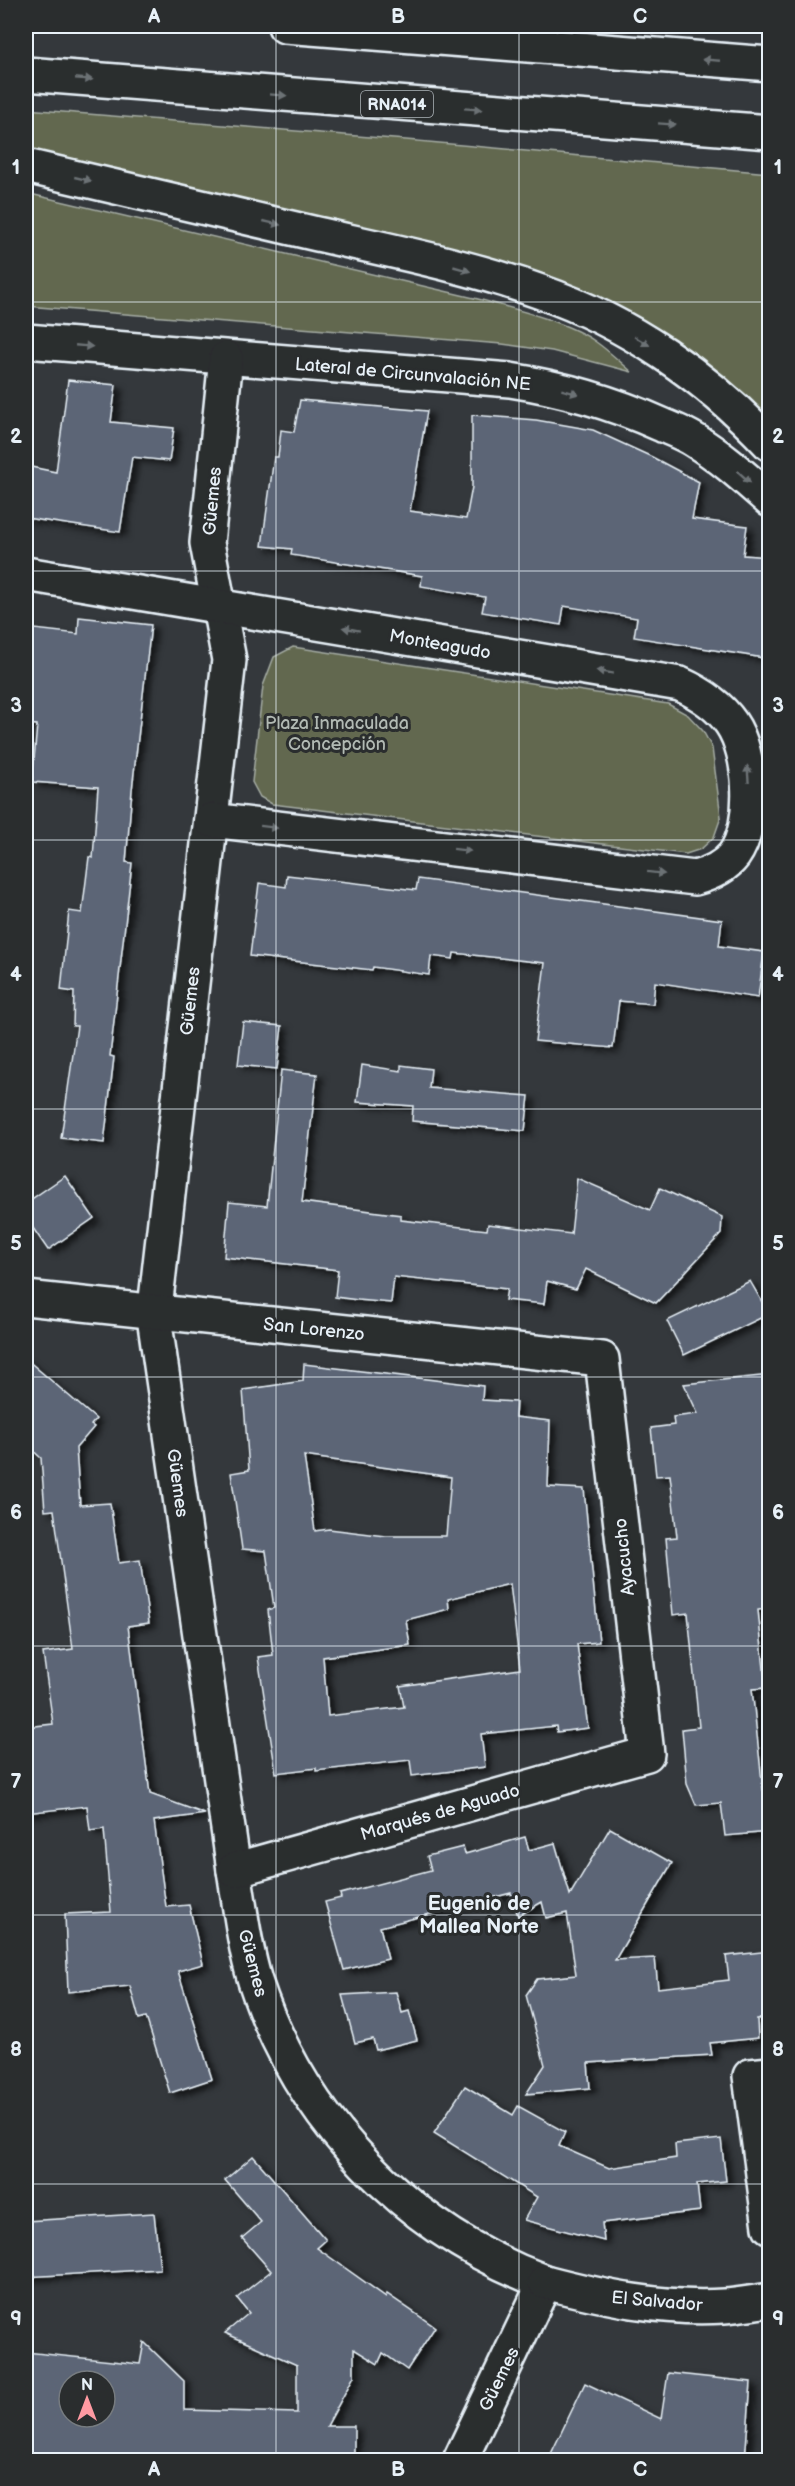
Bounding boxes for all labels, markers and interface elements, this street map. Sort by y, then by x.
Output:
text: A [147,5,161,29]
text: B [391,5,405,29]
text: C [633,5,647,29]
one-way arrow [702,55,721,64]
one-way arrow [74,74,93,84]
one-way arrow [269,90,288,99]
road number: RNA014 [361,91,433,117]
one-way arrow [463,105,482,114]
one-way arrow [658,120,677,129]
text: 1 [12,156,20,180]
text: 1 [774,156,782,180]
one-way arrow [73,175,92,185]
one-way arrow [263,219,282,229]
one-way arrow [453,265,471,274]
one-way arrow [634,336,651,346]
one-way arrow [74,341,93,351]
street label: Lateral de Circunvalación NE [294,354,532,395]
one-way arrow [561,388,579,397]
text: 2 [10,425,22,449]
text: 2 [772,425,784,449]
street label: Güemes [199,466,226,536]
one-way arrow [736,470,751,484]
one-way arrow [341,624,360,633]
street label: Monteagudo [388,625,492,664]
one-way arrow [595,667,614,676]
text: 3 [10,694,22,718]
text: 3 [772,694,784,718]
park label: Plaza Inmaculada Concepción [265,713,409,755]
one-way arrow [743,764,753,783]
one-way arrow [259,822,278,831]
one-way arrow [453,845,472,855]
one-way arrow [647,869,666,878]
text: 4 [10,963,22,987]
text: 4 [772,963,784,987]
street label: Güemes [176,966,205,1036]
text: 5 [10,1232,22,1256]
text: 5 [772,1232,784,1256]
street label: San Lorenzo [262,1314,366,1345]
street label: Güemes [162,1448,193,1519]
text: 6 [10,1501,22,1525]
text: 6 [772,1501,784,1525]
street label: Ayacucho [610,1517,639,1597]
text: 7 [10,1770,22,1794]
text: 7 [772,1770,784,1794]
street label: Marqués de Aguado [358,1780,522,1845]
district label: Eugenio de Mallea Norte [419,1892,539,1939]
street label: Güemes [233,1927,272,1999]
text: 8 [10,2038,22,2062]
text: 8 [772,2038,784,2062]
street label: El Salvador [611,2287,704,2316]
text: 9 [10,2307,22,2331]
text: 9 [772,2307,784,2331]
street label: Güemes [475,2344,524,2415]
north arrow [57,2369,117,2429]
text: N [81,2376,93,2395]
text: A [147,2458,161,2482]
text: B [391,2458,405,2482]
text: C [633,2458,647,2482]

